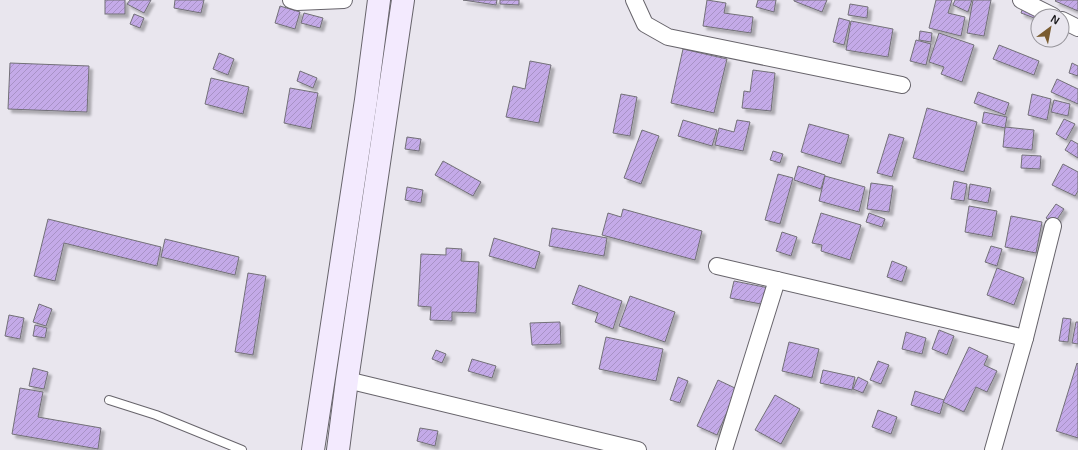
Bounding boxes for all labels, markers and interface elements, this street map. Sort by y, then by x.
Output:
north arrow [1030,8,1070,48]
text: N [1049,12,1062,27]

